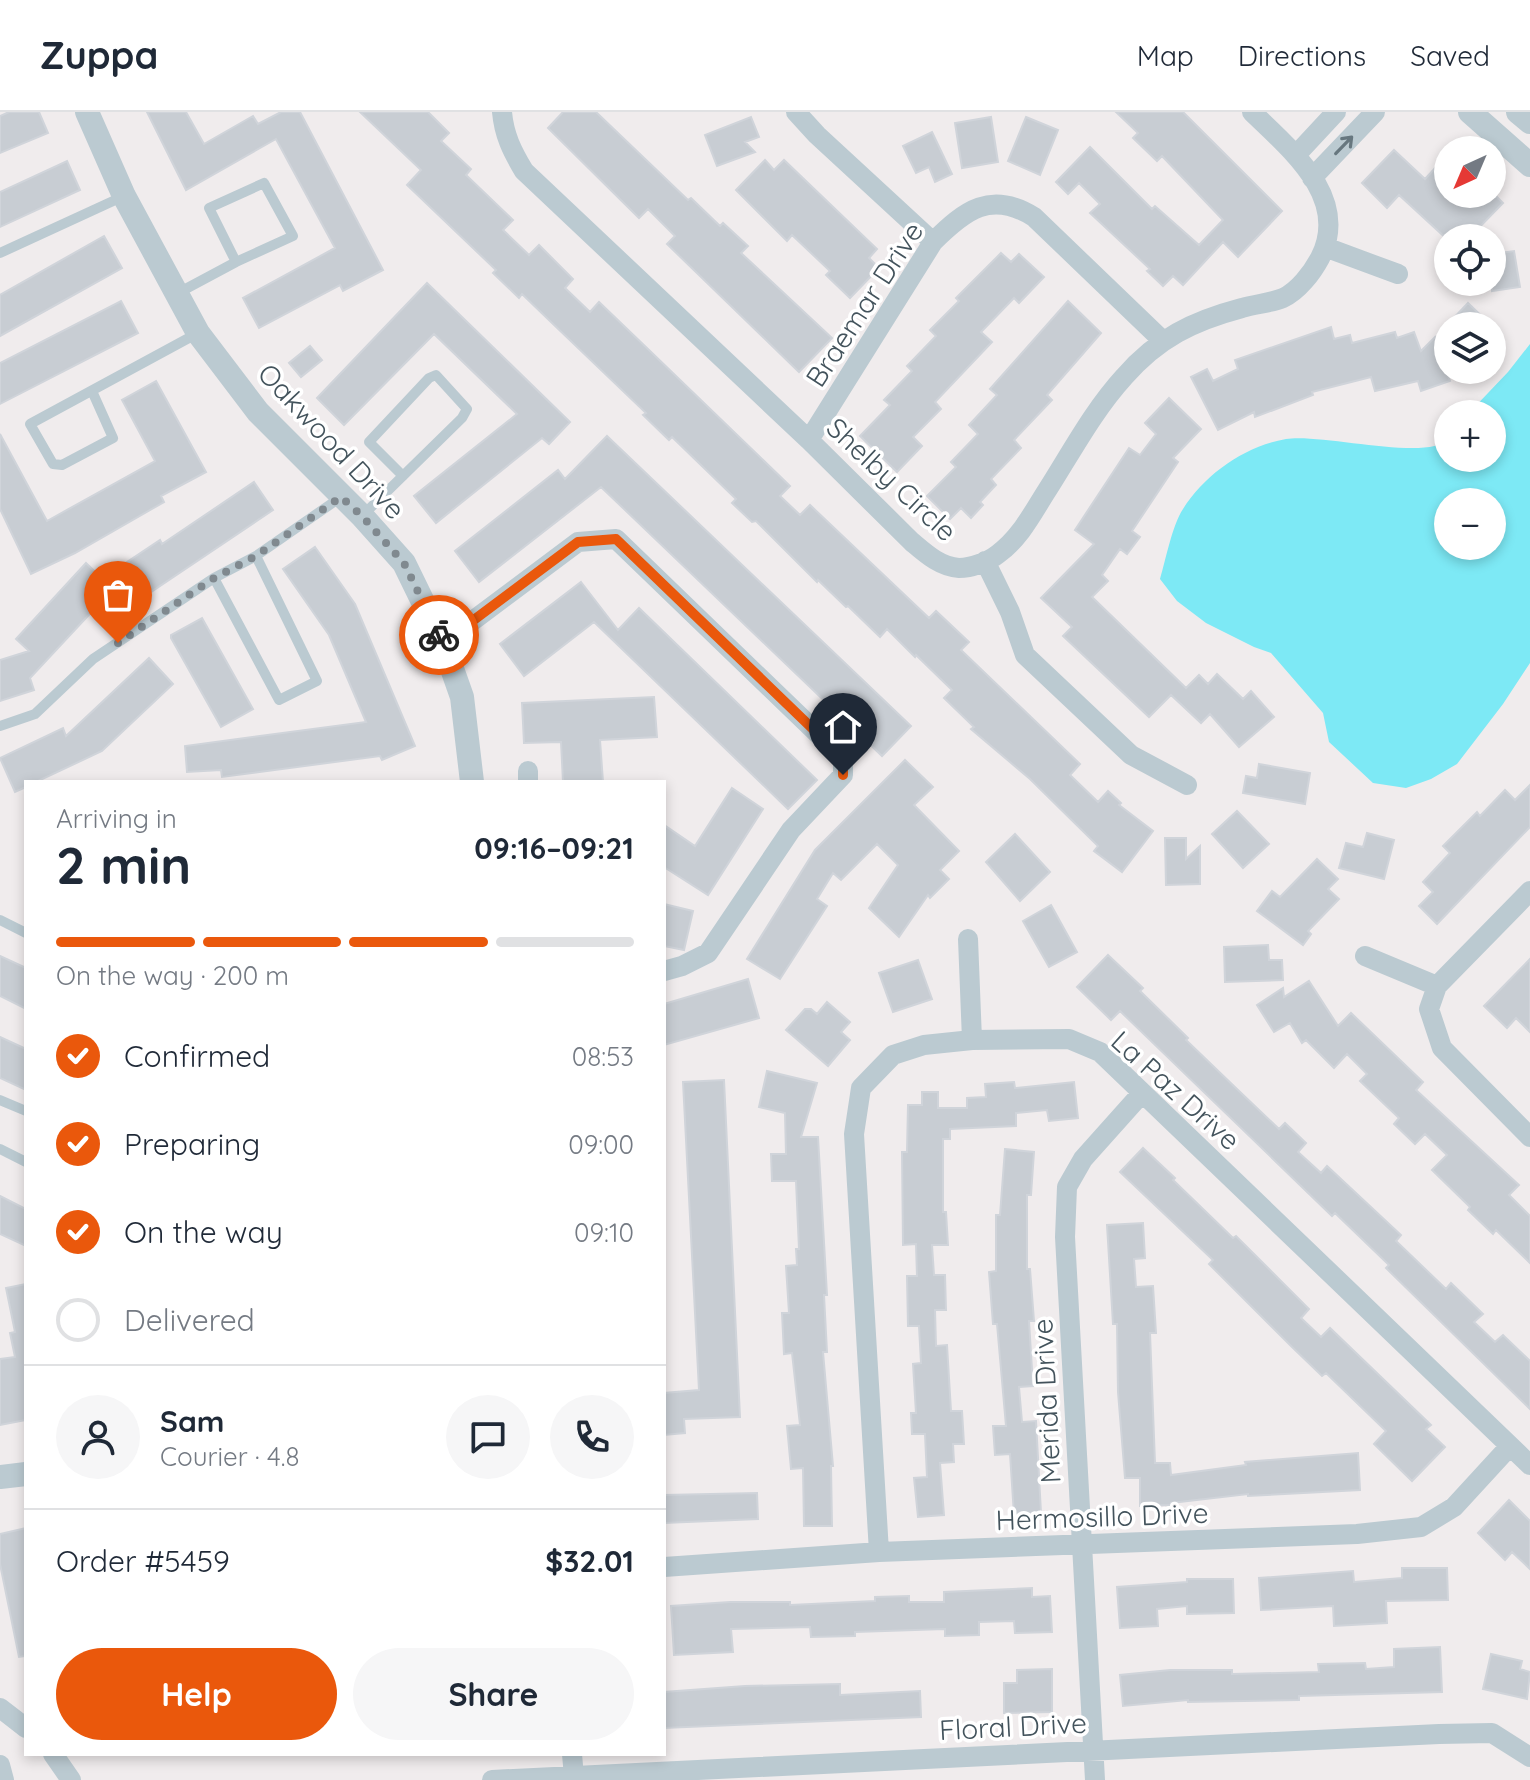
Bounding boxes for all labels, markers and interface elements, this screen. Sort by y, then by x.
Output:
text: Zuppa [40,31,158,79]
text: Map [1137,38,1194,73]
text: Directions [1238,38,1366,73]
text: Saved [1410,38,1490,73]
one-way arrow [1334,135,1353,155]
north arrow [1434,136,1506,208]
map controls [1434,136,1506,560]
street label: Braemar Drive [798,215,930,393]
button: locate [1434,224,1506,296]
button: layers [1434,312,1506,384]
street label: Oakwood Drive [251,356,413,526]
button: + [1434,400,1506,472]
street label: Shelby Circle [820,410,964,548]
button: − [1434,488,1506,560]
pin [84,561,152,643]
icon: bag [96,573,140,617]
courier [399,595,479,675]
icon: bike [417,613,461,657]
pin [809,693,877,775]
icon: home [821,705,865,749]
text: Arriving in [56,802,177,835]
text: 09:16–09:21 [474,829,634,867]
text: 2 min [56,832,191,897]
text: On the way · 200 m [56,959,289,992]
street label: La Paz Drive [1104,1023,1248,1157]
icon: check [56,1034,100,1078]
text: Confirmed [124,1037,270,1075]
text: 08:53 [572,1040,634,1073]
icon: check [56,1122,100,1166]
text: Preparing [124,1125,260,1163]
text: 09:00 [568,1128,634,1161]
icon: check [56,1210,100,1254]
text: On the way [124,1213,283,1251]
text: 09:10 [574,1216,634,1249]
text: Delivered [124,1301,255,1339]
street label: Merida Drive [1024,1318,1068,1484]
button: person [56,1395,140,1479]
button: chat [446,1395,530,1479]
button: phone [550,1395,634,1479]
text: Sam [160,1402,224,1440]
text: Courier · 4.8 [160,1440,299,1473]
street label: Hermosillo Drive [995,1495,1209,1537]
text: Order #5459 [56,1542,230,1580]
text: $32.01 [545,1542,634,1580]
button: Help [56,1648,337,1740]
button: Share [353,1648,634,1740]
street label: Floral Drive [938,1705,1088,1747]

